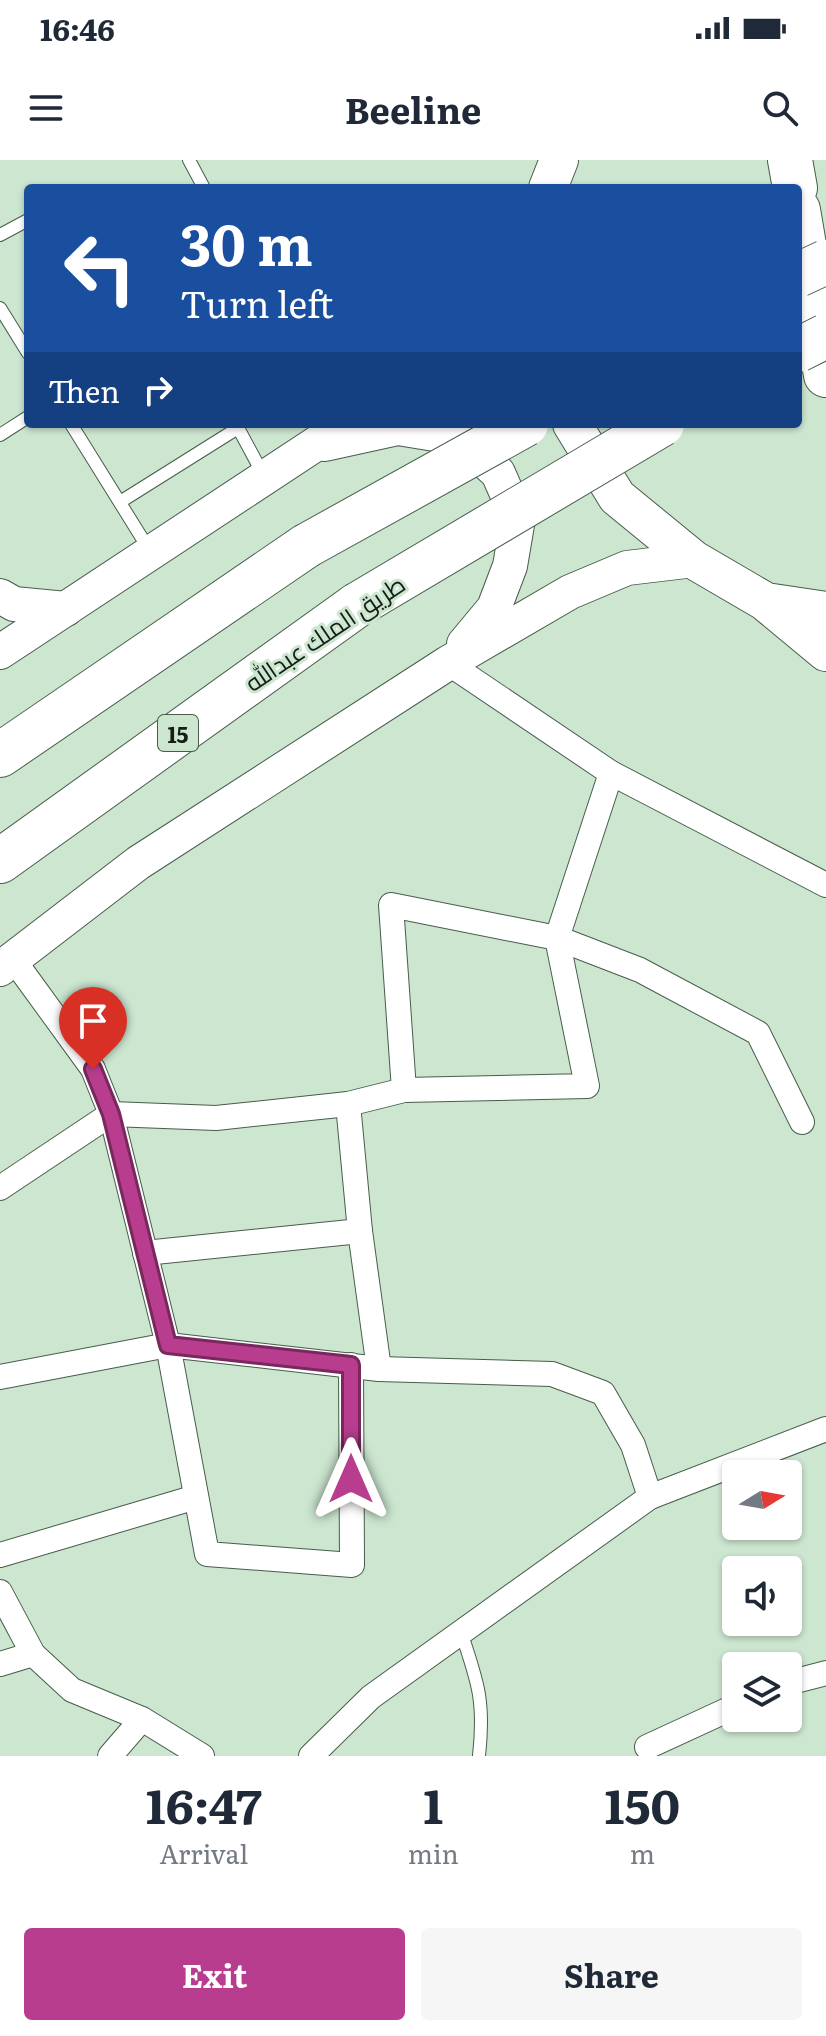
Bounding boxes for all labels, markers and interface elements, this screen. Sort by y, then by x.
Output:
text: 16:46 [40,6,115,50]
text: Beeline [345,82,481,135]
icon: menu [24,86,68,130]
icon: search [758,86,802,130]
text: 30 m [180,200,313,283]
icon: left [48,216,152,320]
text: Turn left [180,276,334,329]
text: Then [48,368,120,412]
icon: right [136,368,180,412]
street label: طريق الملك عبدالله [237,565,411,699]
road number: 15 [158,715,198,751]
pin [59,987,127,1069]
icon: arrive [71,999,115,1043]
position arrow [309,1437,393,1521]
north arrow [722,1460,802,1540]
map controls [722,1460,802,1732]
button: sound [722,1556,802,1636]
button: layers [722,1652,802,1732]
text: 16:47 [146,1768,262,1839]
text: 1 [423,1768,443,1839]
text: 150 [605,1768,680,1839]
text: Arrival [159,1833,248,1872]
text: min [408,1833,459,1872]
text: m [630,1833,655,1872]
button: Exit [24,1928,405,2020]
button: Share [421,1928,802,2020]

